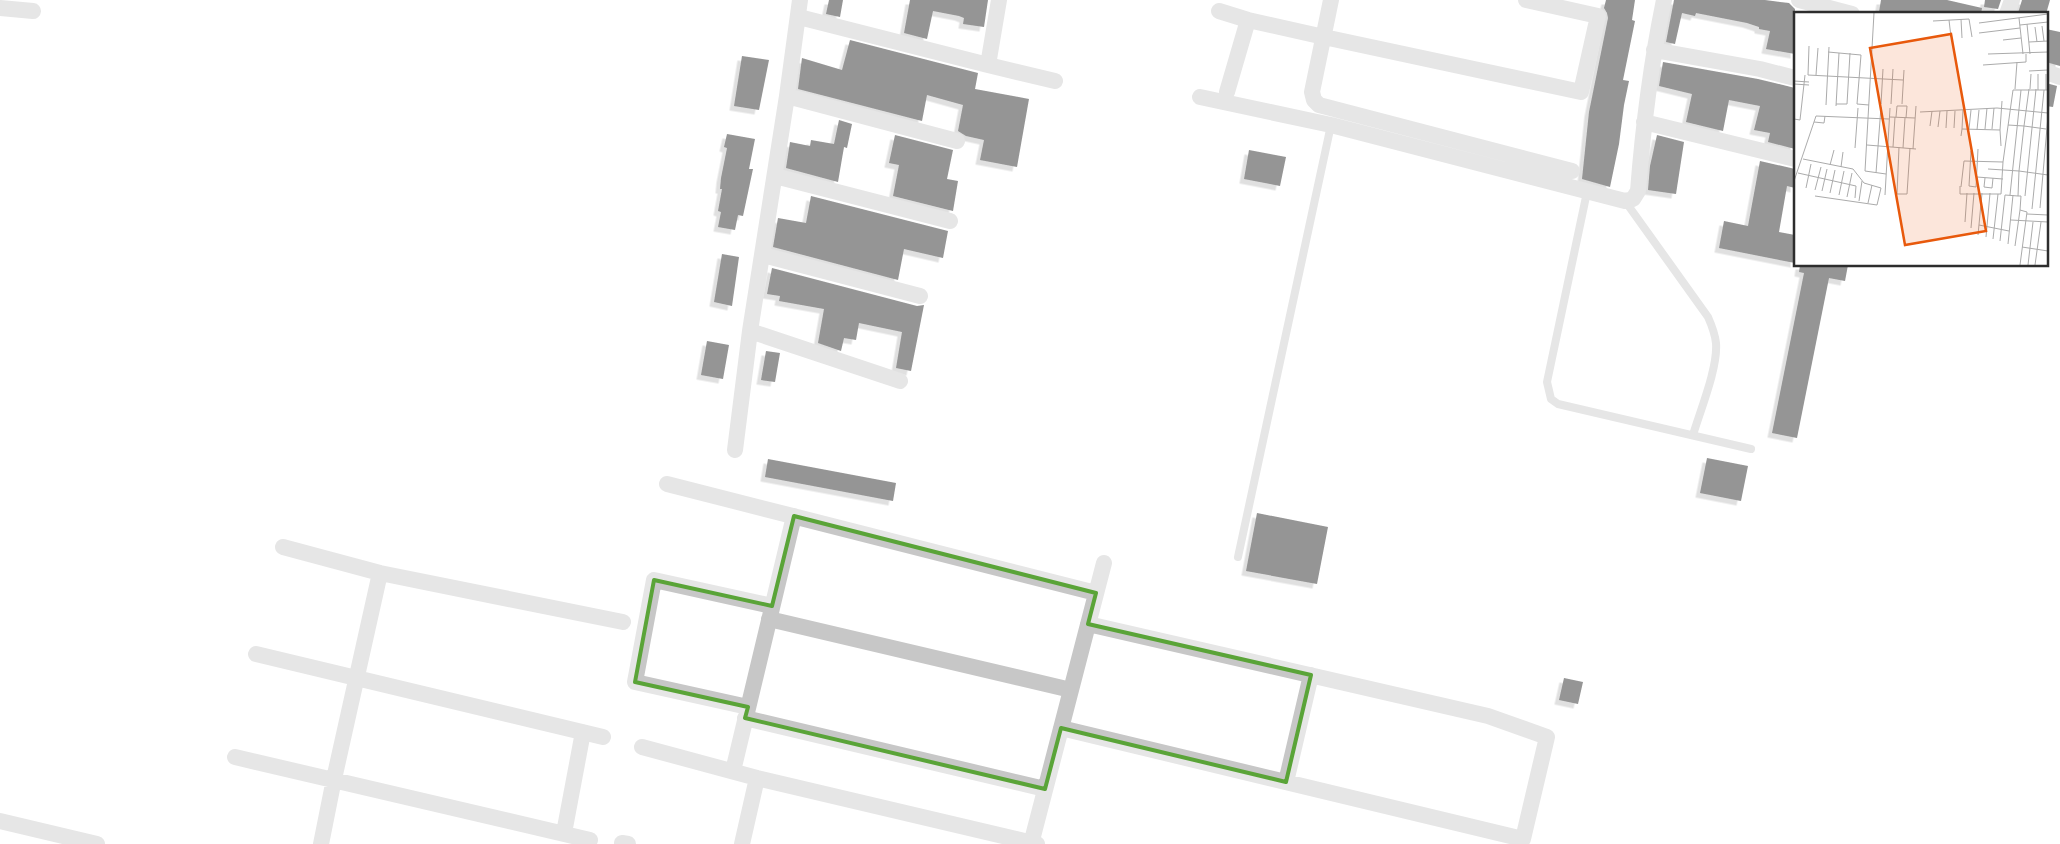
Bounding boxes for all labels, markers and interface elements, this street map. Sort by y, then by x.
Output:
inset map [1794,12,2048,266]

